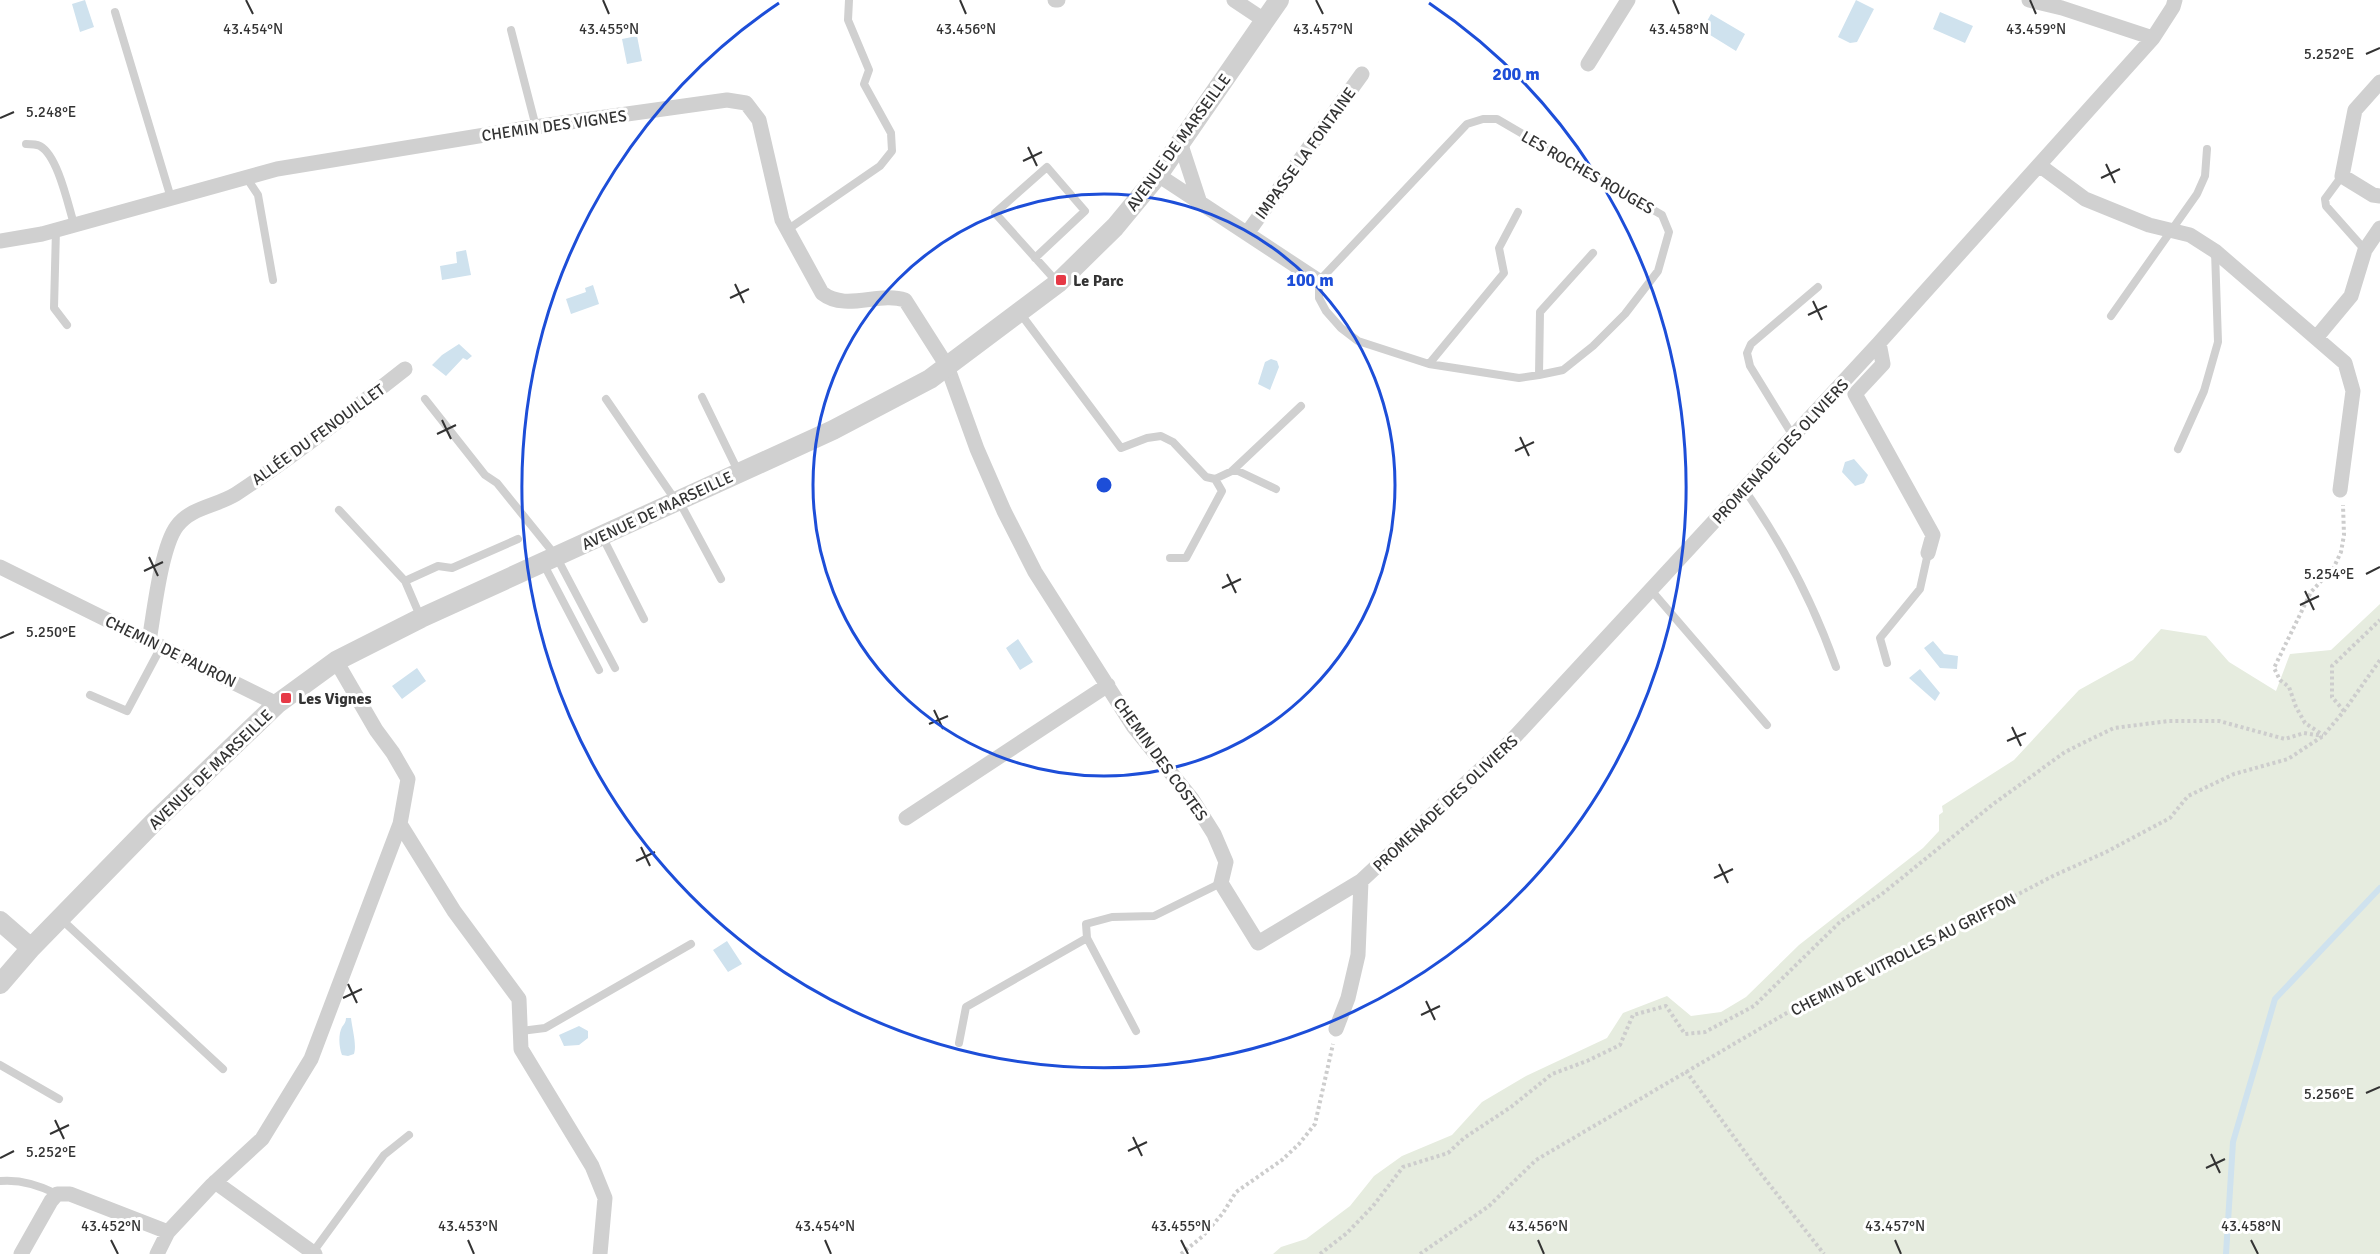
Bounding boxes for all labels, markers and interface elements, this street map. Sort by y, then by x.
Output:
text: 43.454°N [223,20,283,38]
text: 43.455°N [579,20,639,38]
text: 43.456°N [936,20,996,38]
text: 43.457°N [1293,20,1353,38]
text: 43.458°N [1649,20,1709,38]
text: 43.459°N [2006,20,2066,38]
text: 5.252°E [2304,45,2354,63]
text: 200 m [1492,63,1540,85]
street label: AVENUE DE MARSEILLE [1122,70,1235,215]
street label: IMPASSE LA FONTAINE [1251,84,1360,224]
text: 5.248°E [26,103,76,121]
street label: CHEMIN DES VIGNES [480,106,628,146]
street label: LES ROCHES ROUGES [1517,127,1658,219]
text: 100 m [1286,269,1334,291]
place label: Le Parc [1073,271,1124,291]
marker: Le Parc [1054,273,1068,287]
street label: PROMENADE DES OLIVIERS [1708,375,1853,528]
street label: ALLÉE DU FENOUILLET [248,380,389,490]
street label: AVENUE DE MARSEILLE [579,467,736,555]
centre of rings [1094,475,1114,495]
text: 5.254°E [2304,565,2354,583]
street label: CHEMIN DE PAURON [102,611,239,692]
text: 5.250°E [26,623,76,641]
place label: Les Vignes [298,689,372,709]
marker: Les Vignes [279,691,293,705]
street label: CHEMIN DES COSTES [1109,694,1212,825]
street label: AVENUE DE MARSEILLE [145,705,277,834]
street label: PROMENADE DES OLIVIERS [1369,731,1523,876]
street label: CHEMIN DE VITROLLES AU GRIFFON [1787,889,2020,1021]
text: 5.256°E [2304,1085,2354,1103]
text: 5.252°E [26,1143,76,1161]
text: 43.452°N [81,1217,141,1235]
text: 43.453°N [438,1217,498,1235]
text: 43.454°N [795,1217,855,1235]
text: 43.455°N [1151,1217,1211,1235]
text: 43.456°N [1508,1217,1568,1235]
text: 43.457°N [1865,1217,1925,1235]
text: 43.458°N [2221,1217,2281,1235]

